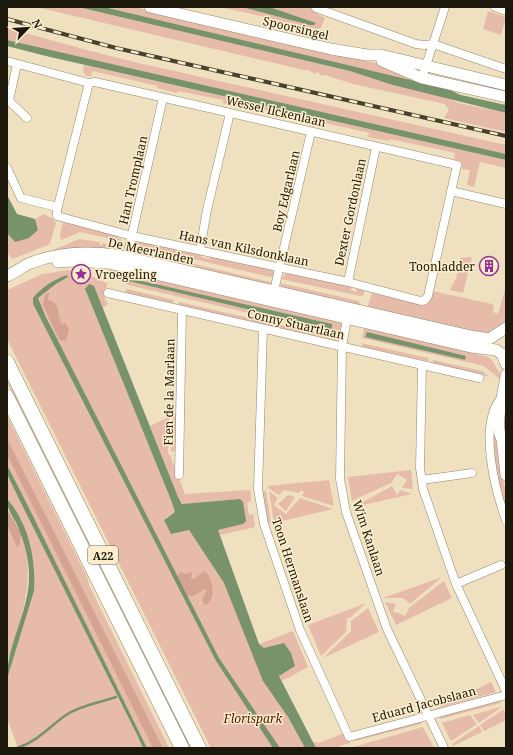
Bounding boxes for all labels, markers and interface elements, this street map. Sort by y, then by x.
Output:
north arrow [8,8,48,48]
street label: Spoorsingel [261,12,331,44]
text: N [29,16,46,31]
street label: Wessel Ilckenlaan [224,91,328,131]
street label: Han Tromplaan [115,134,152,226]
street label: Boy Edgarlaan [268,148,304,233]
street label: Dexter Gordonlaan [330,156,370,267]
street label: Hans van Kilsdonklaan [177,226,311,270]
street label: De Meerlanden [106,234,196,268]
building icon: Toonladder [478,255,500,277]
place label: Toonladder [409,258,475,275]
place icon: Vroegeling [70,263,92,285]
place label: Vroegeling [95,266,157,283]
street label: Conny Stuartlaan [246,305,347,344]
street label: Fien de la Marlaan [160,338,178,446]
street label: Wim Kanlaan [349,498,389,578]
street label: Toon Hermanslaan [268,515,318,625]
road number: A22 [88,546,118,564]
street label: Eduard Jacobslaan [370,682,478,726]
park label: Florispark [223,710,284,727]

